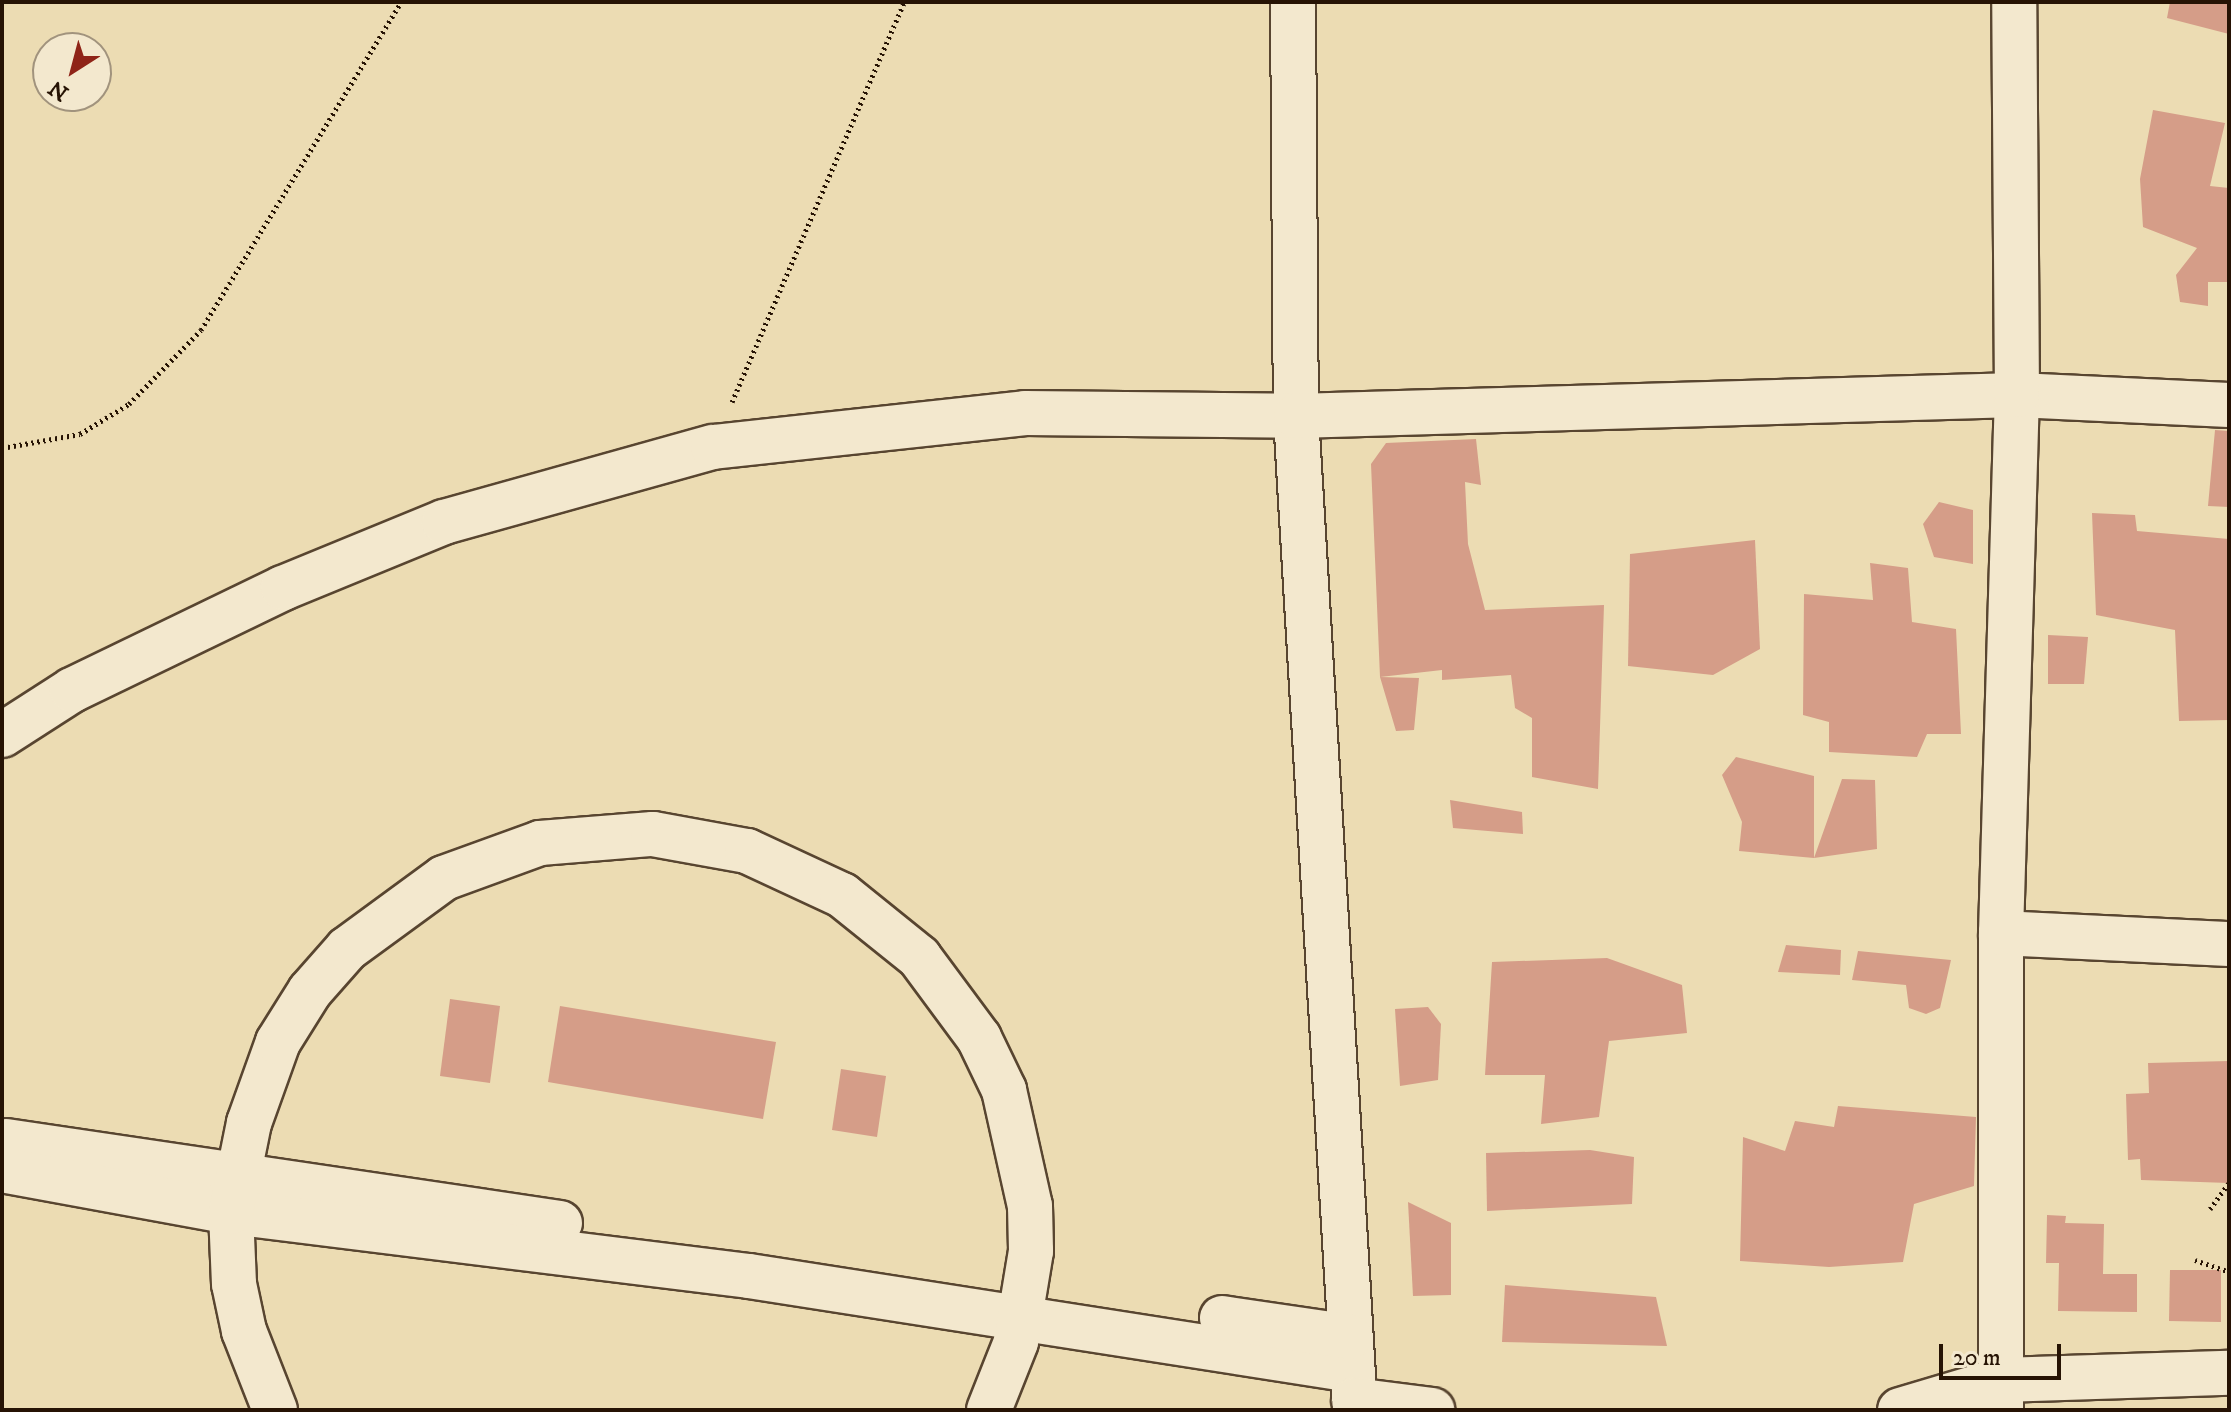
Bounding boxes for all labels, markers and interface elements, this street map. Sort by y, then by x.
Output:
north arrow [32,32,112,112]
text: N [44,74,74,106]
scale bar [1943,1328,2065,1378]
text: 20 m [1953,1343,2001,1373]

